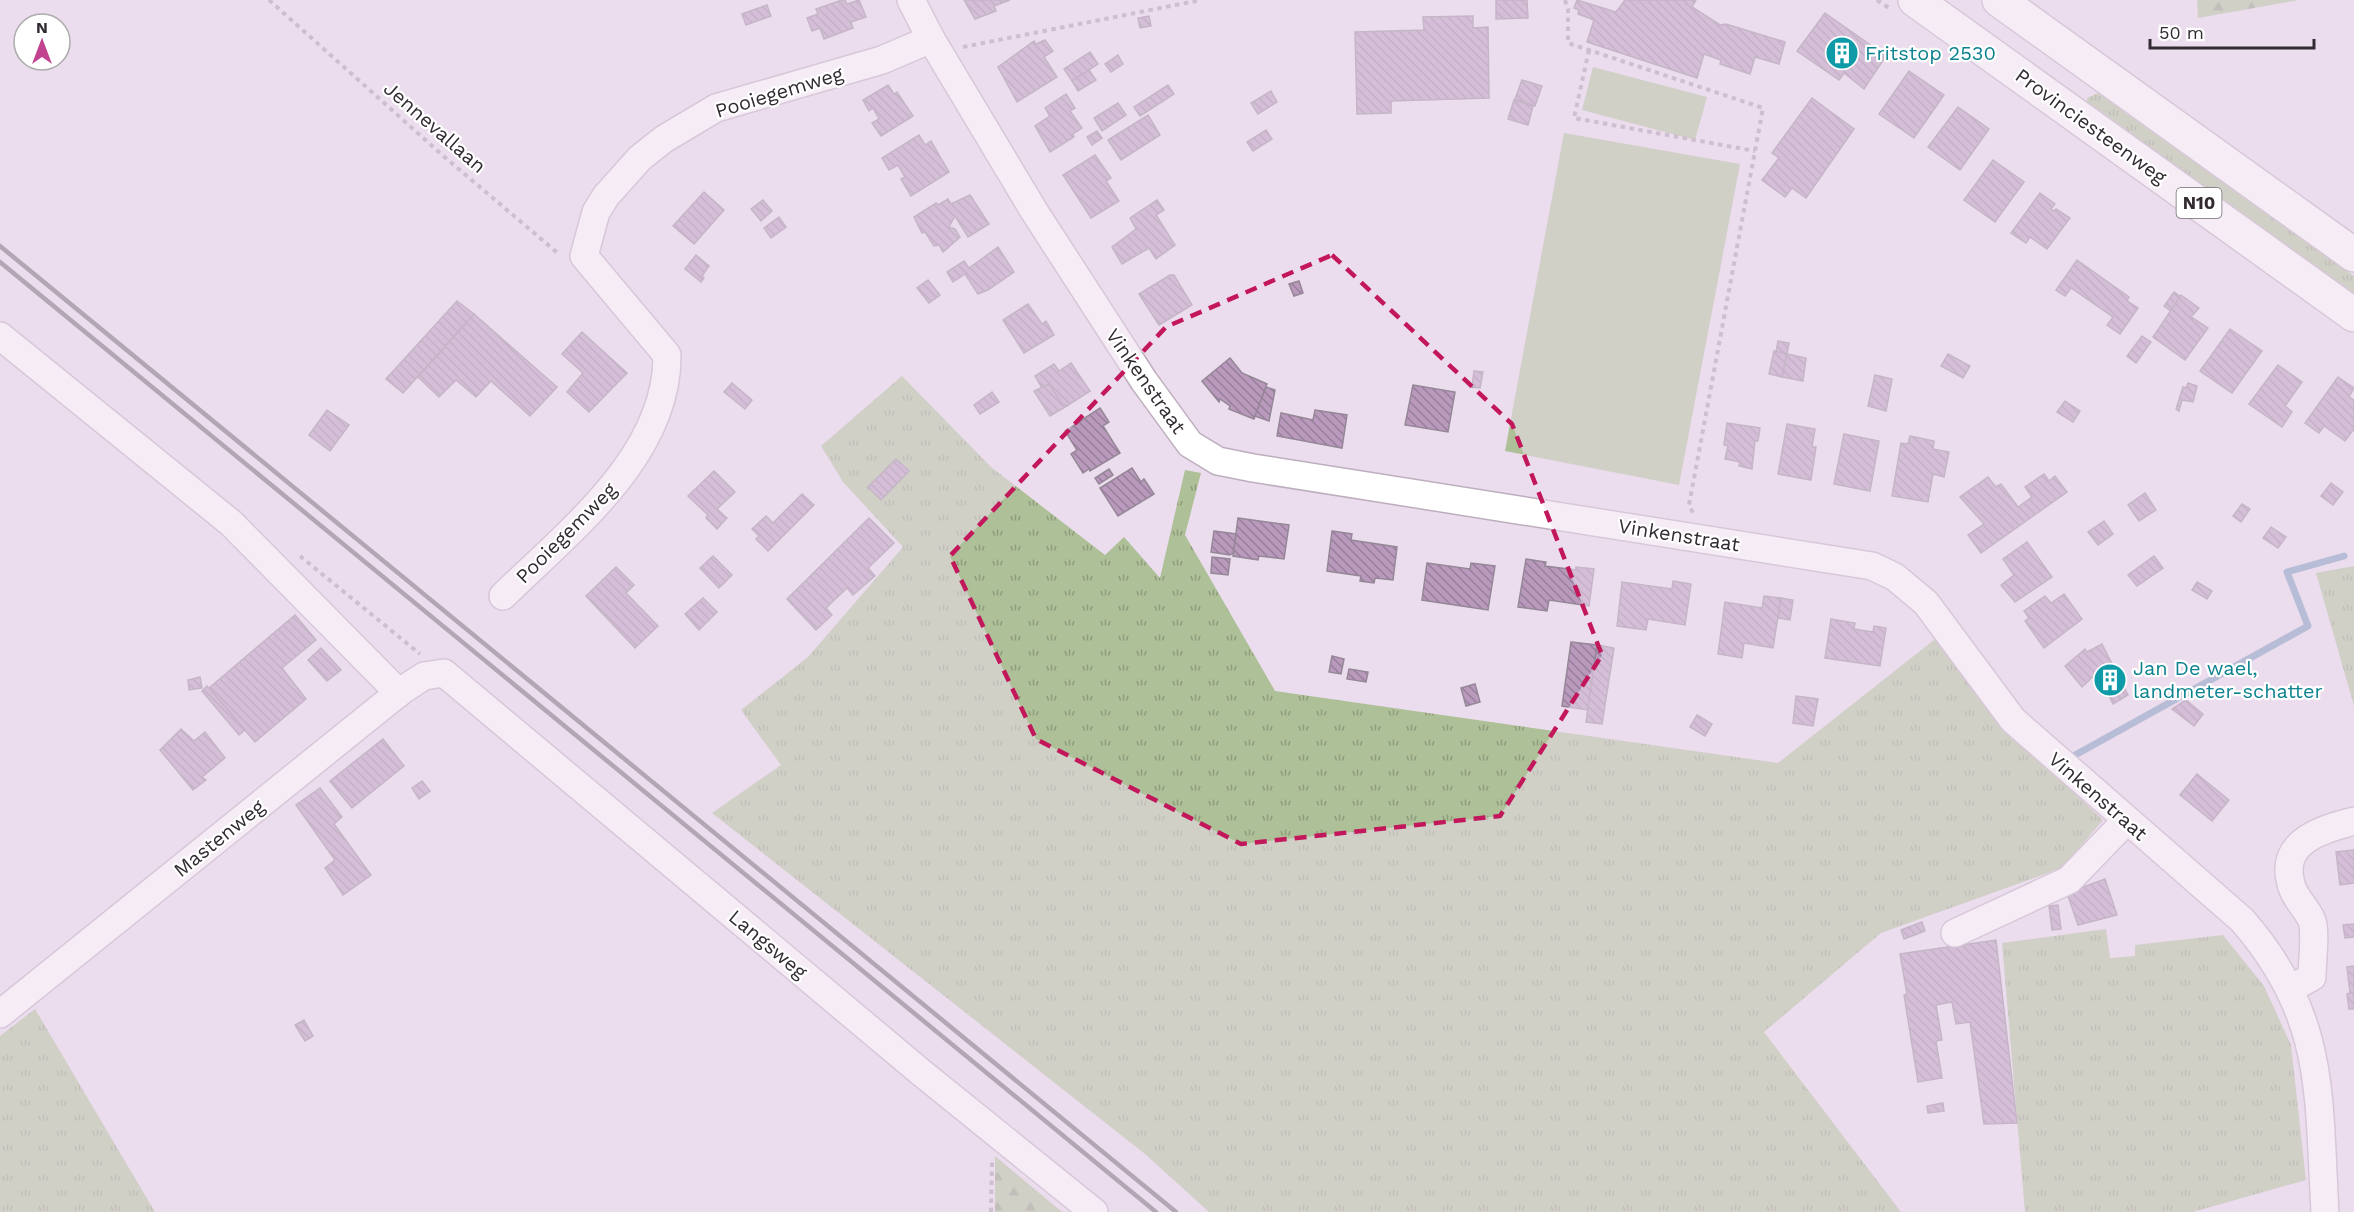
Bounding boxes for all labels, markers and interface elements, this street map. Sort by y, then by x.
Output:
north arrow [12,12,72,72]
scale bar [2150,12,2314,50]
text: N [36,18,48,37]
text: 50 m [2159,22,2204,43]
building icon: Fritstop 2530 [1824,35,1860,71]
place label: Fritstop 2530 [1865,41,1996,65]
street label: Pooiegemweg [712,61,846,123]
street label: Provinciesteenweg [2011,63,2172,189]
street label: Jennevallaan [379,76,491,178]
road number: N10 [2176,188,2222,218]
street label: Vinkenstraat [1101,324,1191,439]
street label: Pooiegemweg [511,477,622,588]
street label: Vinkenstraat [1616,514,1742,557]
place label: Jan De wael, landmeter-schatter [2133,656,2323,703]
building icon: Jan De wael, landmeter-schatter [2092,662,2128,698]
street label: Vinkenstraat [2044,747,2153,846]
street label: Mastenweg [169,794,269,882]
street label: Langsweg [724,904,812,984]

